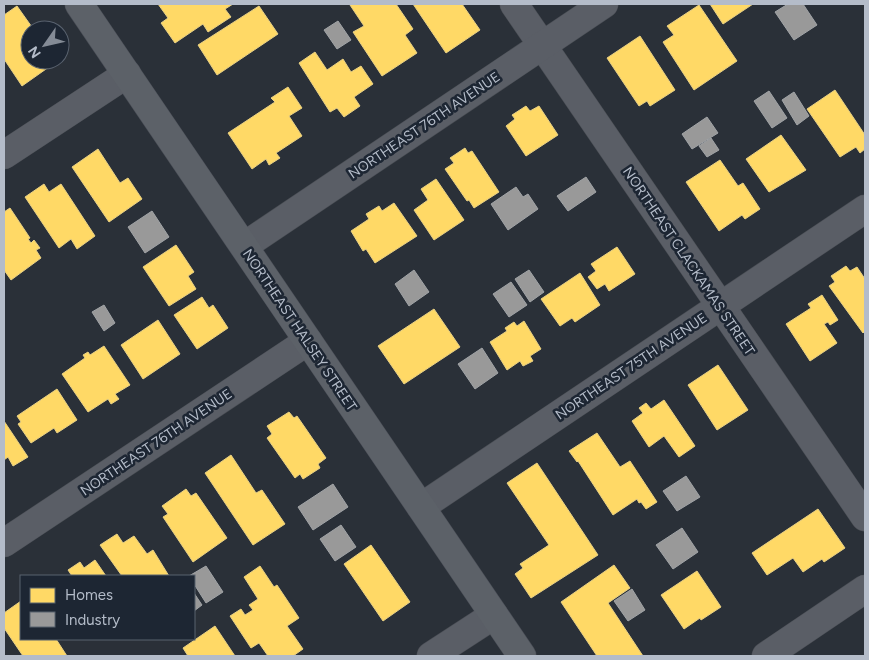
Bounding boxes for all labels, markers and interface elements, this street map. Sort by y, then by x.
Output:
north arrow [20,20,70,70]
text: N [25,43,45,61]
street label: NORTHEAST 76TH AVENUE [345,68,503,183]
street label: NORTHEAST CLACKAMAS STREET [619,164,758,359]
street label: NORTHEAST HALSEY STREET [239,246,360,415]
street label: NORTHEAST 75TH AVENUE [552,309,710,424]
street label: NORTHEAST 76TH AVENUE [77,385,235,500]
legend [20,575,195,640]
text: Homes [65,586,113,604]
text: Industry [65,611,120,629]

